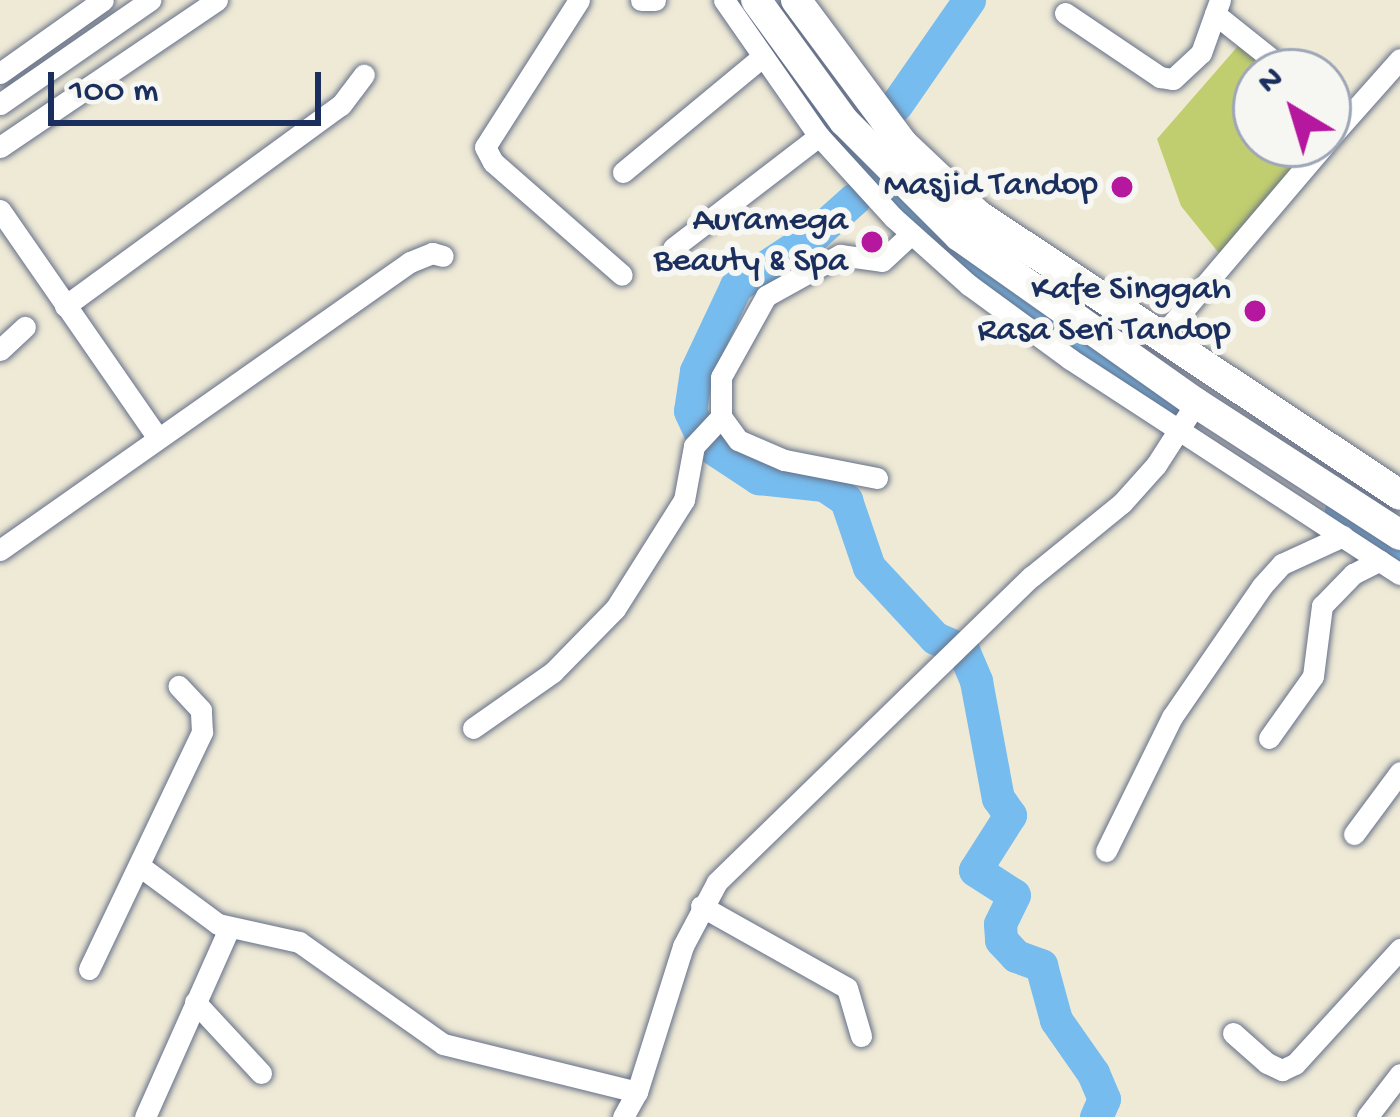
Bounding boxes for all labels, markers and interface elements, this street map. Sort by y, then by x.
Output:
scale bar [54,48,327,122]
north arrow [1232,48,1352,168]
text: N [1251,60,1292,104]
text: 100 m [69,71,159,114]
place label: Masjid Tandop [883,165,1098,209]
marker: Masjid Tandop [1109,174,1135,200]
place label: Auramega Beauty & Spa [654,199,848,284]
marker: Auramega Beauty & Spa [859,229,885,255]
place label: Kafe Singgah Rasa Seri Tandop [978,268,1231,353]
marker: Kafe Singgah Rasa Seri Tandop [1242,298,1268,324]

